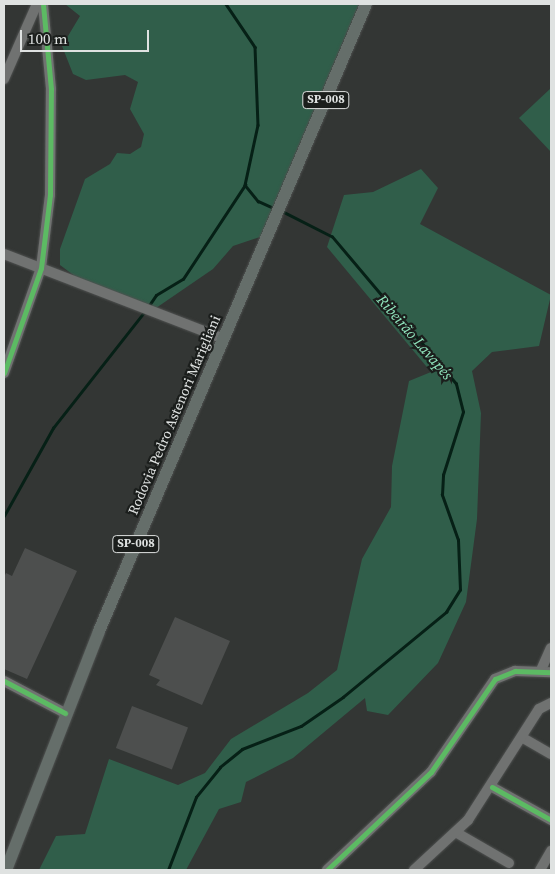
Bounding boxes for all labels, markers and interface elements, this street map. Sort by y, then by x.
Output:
scale bar [22,20,151,52]
text: 100 m [28,28,68,49]
road number: SP-008 [302,90,350,110]
water label: Ribeirão Lavapés [373,291,457,383]
street label: Rodovia Pedro Astenori Marigliani [124,313,224,517]
road number: SP-008 [112,534,160,554]

